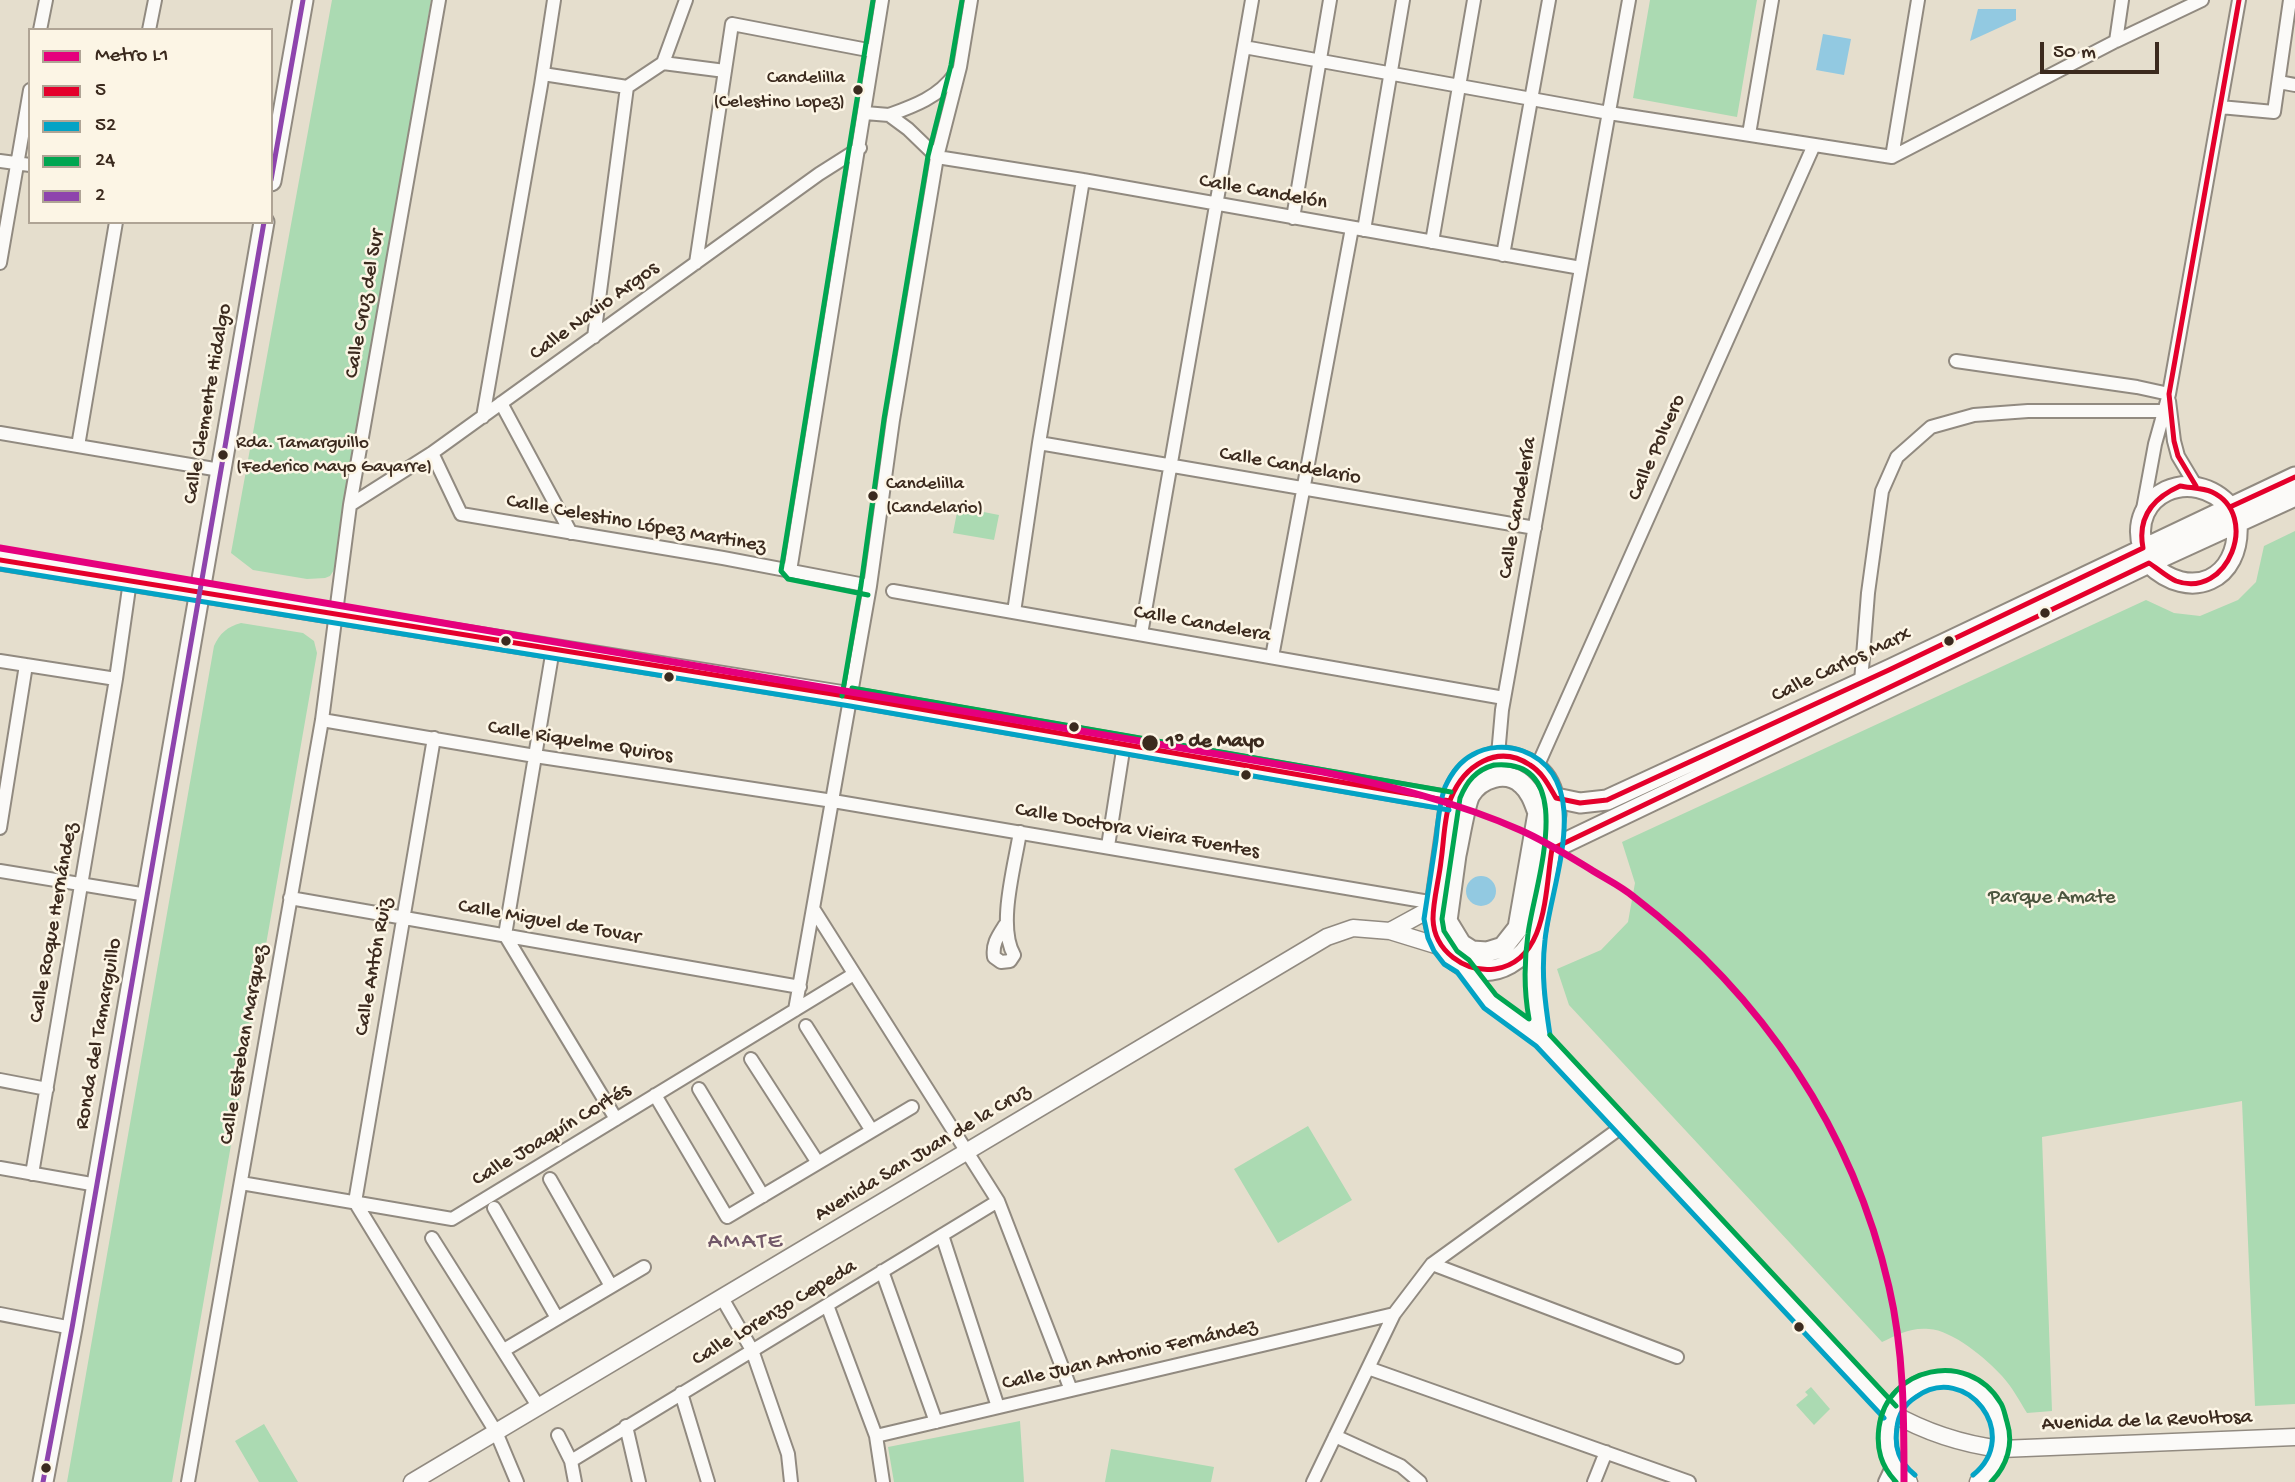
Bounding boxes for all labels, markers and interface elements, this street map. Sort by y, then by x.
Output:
legend [28,28,273,224]
scale bar [2043,28,2162,72]
text: 50 m [2053,41,2096,66]
text: Metro L1 [95,44,168,69]
place label: Candelilla (Celestino Lopez) [714,68,845,112]
text: 5 [95,79,106,104]
marker: Candelilla (Celestino Lopez) [851,83,865,97]
text: 52 [95,114,116,139]
text: 24 [95,149,115,174]
street label: Calle Candelón [1197,169,1329,217]
text: 2 [95,184,105,209]
street label: Calle Cruz del Sur [341,228,391,380]
street label: Calle Navio Argos [525,257,665,367]
street label: Calle Clemente Hidalgo [179,302,239,506]
street label: Calle Polvero [1623,391,1693,505]
place label: Rda. Tamarguillo (Federico Mayo Gayarre) [236,433,432,477]
street label: Calle Candelería [1494,435,1544,581]
street label: Calle Candelario [1217,442,1363,492]
marker: Rda. Tamarguillo (Federico Mayo Gayarre) [216,448,230,462]
place label: Candelilla (Candelario) [886,474,983,518]
marker: Candelilla (Candelario) [866,489,880,503]
street label: Calle Celestino López Martinez [504,490,768,560]
street label: Calle Candelera [1131,601,1273,649]
unlabelled marker [2038,606,2052,620]
street label: Calle Carlos Marx [1768,623,1916,709]
unlabelled marker [499,634,513,648]
unlabelled marker [1942,634,1956,648]
unlabelled marker [662,670,676,684]
street label: Calle Riquelme Quiros [486,716,674,770]
unlabelled marker [1067,720,1081,734]
place label: 1º de Mayo [1166,730,1264,756]
marker: 1º de Mayo [1140,733,1160,753]
unlabelled marker [1239,768,1253,782]
street label: Calle Doctora Vieira Fuentes [1013,798,1261,866]
street label: Calle Roque Hernández [25,821,85,1025]
park label: Parque Amate [1988,886,2116,912]
street label: Calle Miguel de Tovar [456,895,642,951]
street label: Calle Antón Ruiz [350,896,400,1038]
street label: Ronda del Tamarguillo [71,936,129,1132]
street label: Calle Esteban Marquez [215,943,275,1147]
street label: Calle Joaquín Cortés [468,1079,636,1193]
street label: Avenida San Juan de la Cruz [811,1080,1035,1228]
district label: AMATE [708,1229,784,1257]
street label: Calle Lorenzo Cepeda [688,1255,862,1373]
street label: Calle Juan Antonio Fernández [1000,1314,1260,1398]
unlabelled marker [1792,1320,1806,1334]
street label: Avenida de la Revoltosa [2041,1406,2253,1438]
unlabelled marker [39,1461,53,1475]

